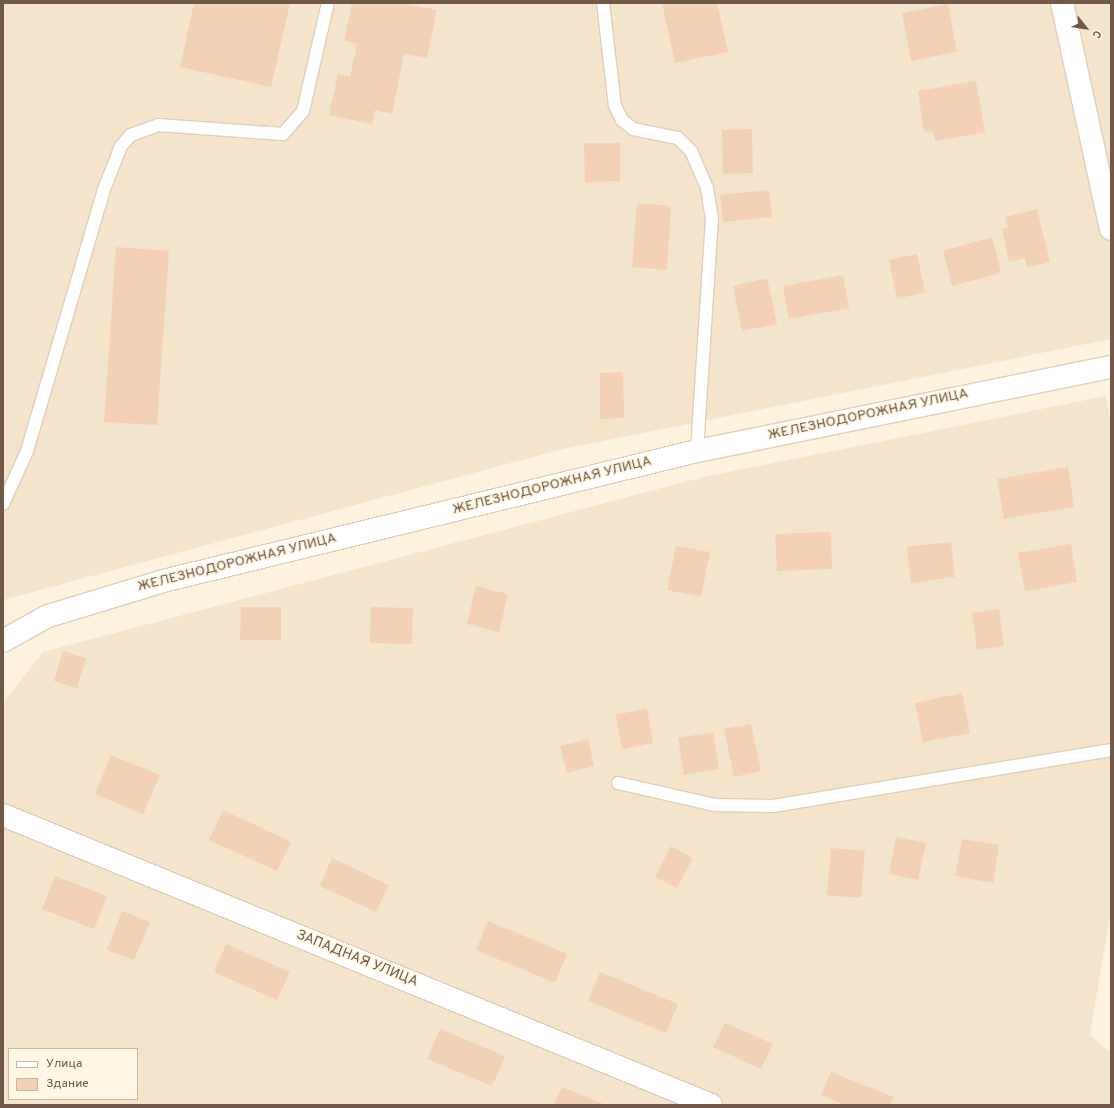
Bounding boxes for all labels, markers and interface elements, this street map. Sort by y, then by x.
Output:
north arrow [1066,8,1106,48]
text: С [1089,27,1104,41]
street label: ЖЕЛЕЗНОДОРОЖНАЯ УЛИЦА [766,386,970,444]
street label: ЖЕЛЕЗНОДОРОЖНАЯ УЛИЦА [451,453,653,519]
street label: ЖЕЛЕЗНОДОРОЖНАЯ УЛИЦА [136,530,338,596]
street label: ЗАПАДНАЯ УЛИЦА [294,927,420,991]
legend [8,1048,138,1100]
text: Улица [46,1056,82,1072]
text: Здание [46,1076,89,1092]

